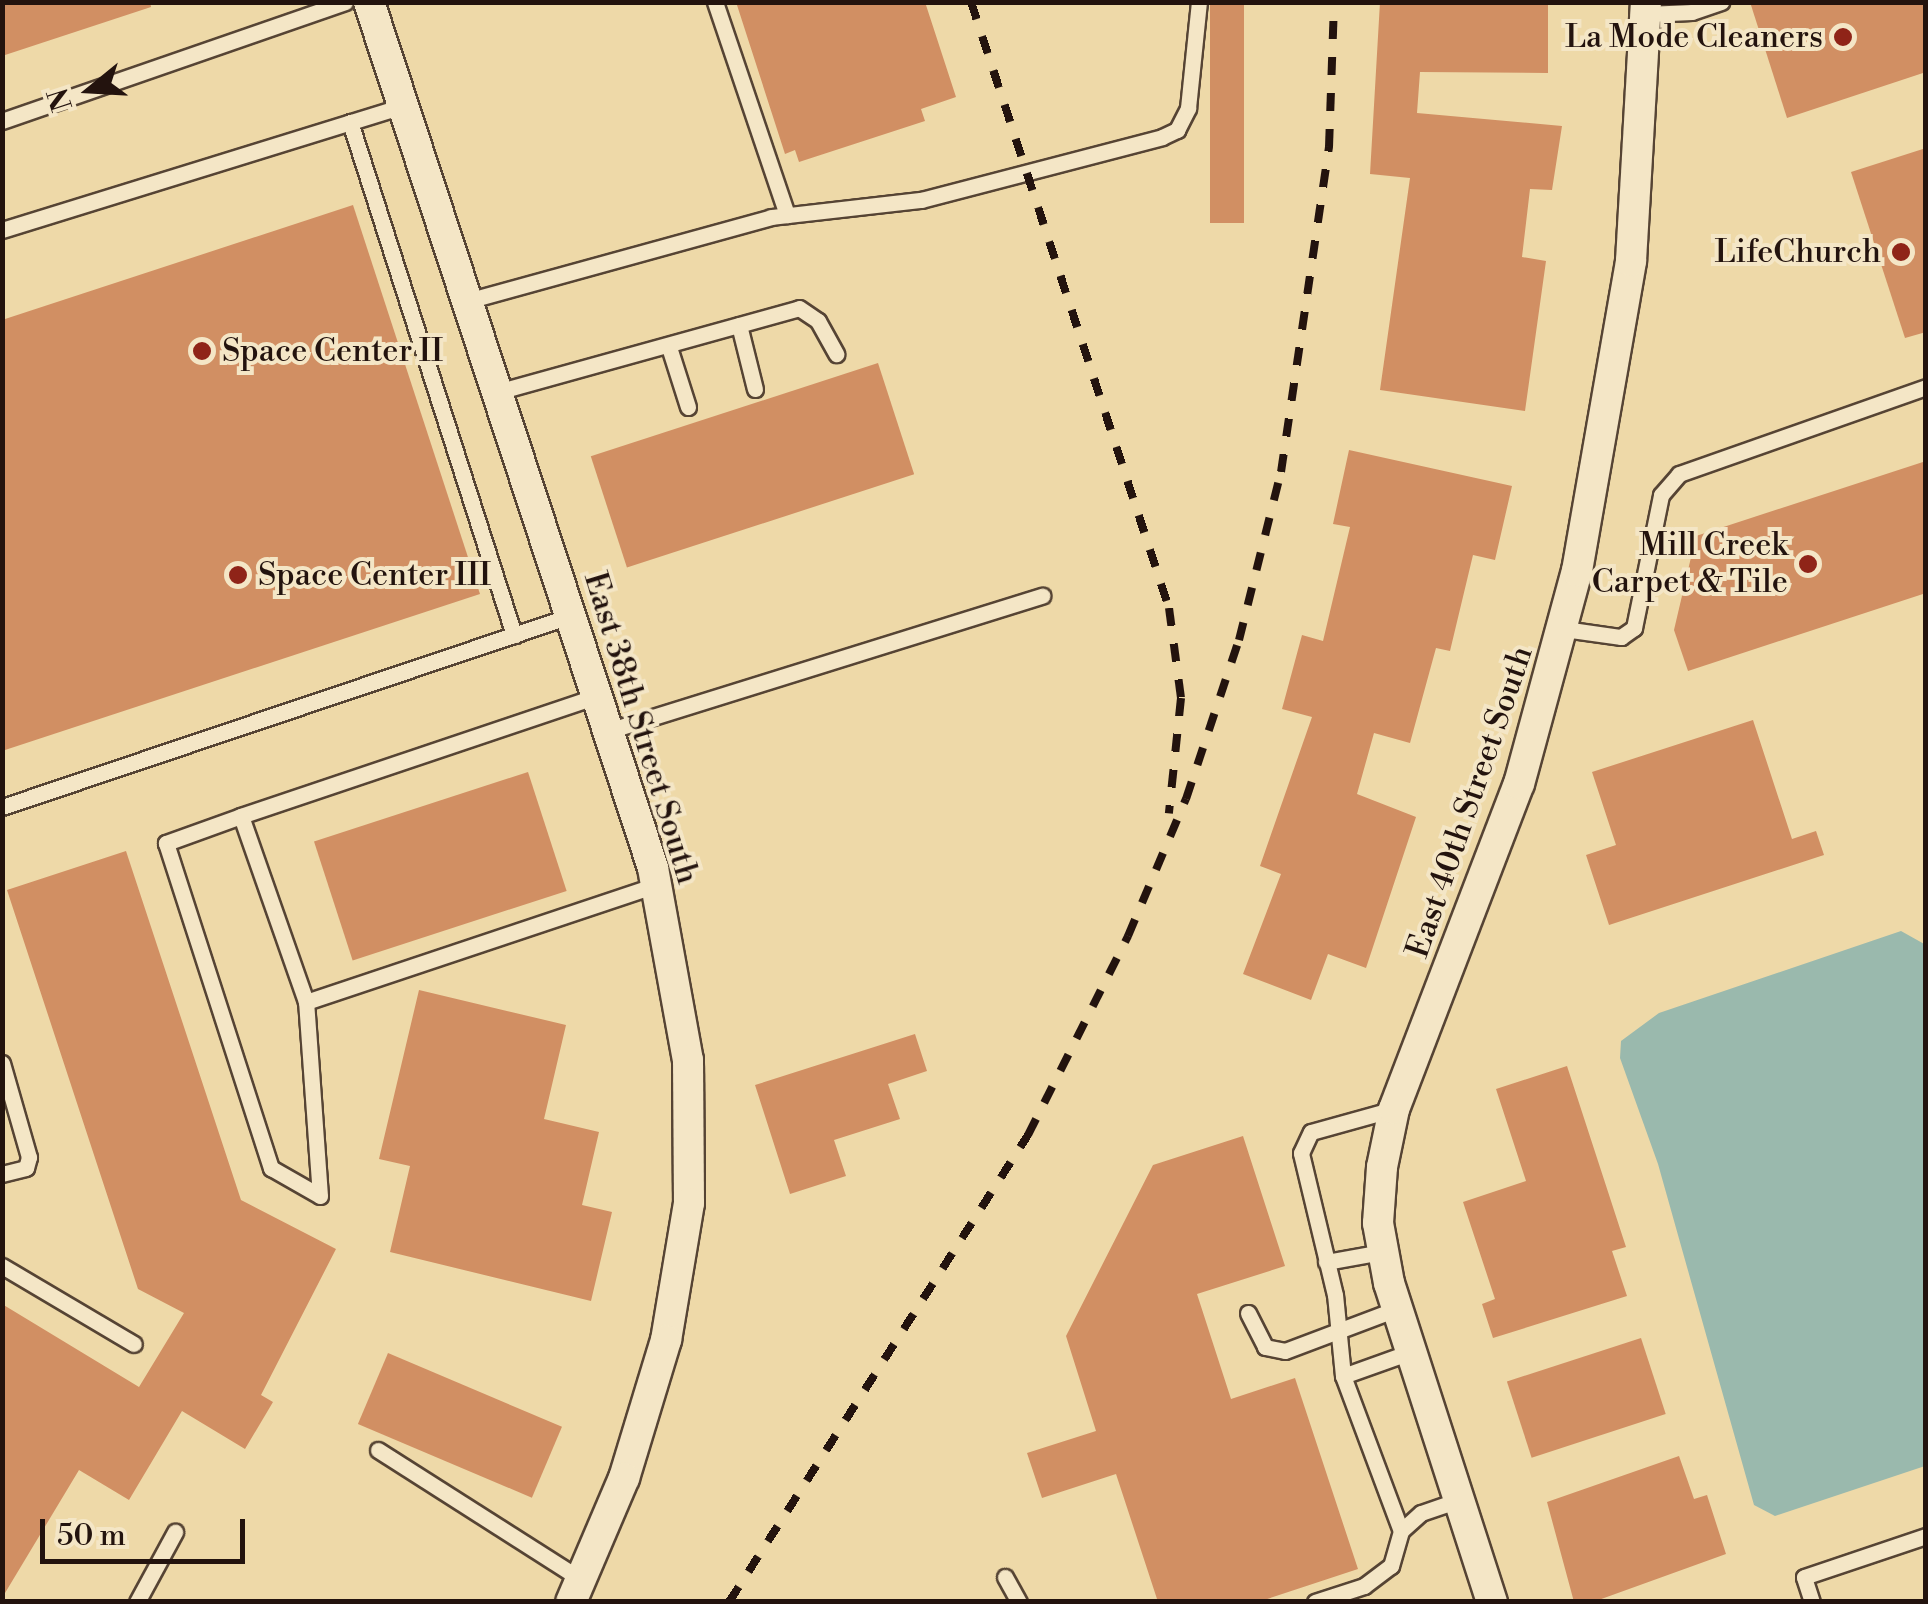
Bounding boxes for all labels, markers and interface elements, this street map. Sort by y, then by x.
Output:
place label: La Mode Cleaners [1565,18,1823,56]
marker: La Mode Cleaners [1832,26,1854,48]
north arrow [40,40,140,140]
text: N [41,83,81,115]
place label: LifeChurch [1714,233,1881,271]
marker: LifeChurch [1890,241,1912,263]
place label: Space Center II [222,332,443,370]
marker: Space Center II [191,340,213,362]
place label: Mill Creek Carpet & Tile [1592,527,1788,602]
marker: Mill Creek Carpet & Tile [1797,553,1819,575]
place label: Space Center III [258,556,491,594]
marker: Space Center III [227,564,249,586]
street label: East 38th Street South [575,567,707,889]
street label: East 40th Street South [1399,641,1541,963]
scale bar [45,1499,250,1561]
text: 50 m [57,1517,126,1555]

